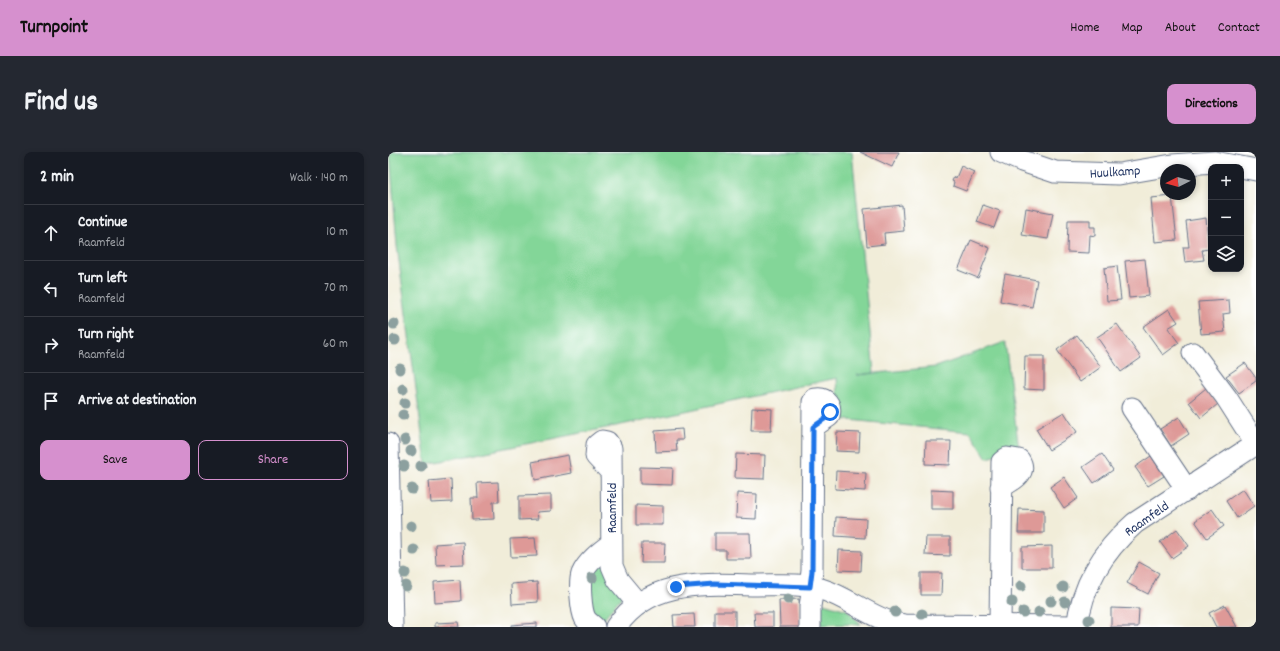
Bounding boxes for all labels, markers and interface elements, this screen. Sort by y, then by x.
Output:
text: Turnpoint [20,15,88,42]
text: Home [1070,18,1099,38]
text: Map [1121,18,1143,38]
text: About [1165,18,1196,38]
text: Contact [1218,18,1260,38]
text: Find us [24,84,98,124]
button: Directions [1167,84,1256,124]
street label: Huulkamp [1089,161,1141,185]
north arrow [1160,164,1196,200]
map controls [1208,164,1244,272]
button: + [1208,164,1244,200]
text: 2 min [40,166,74,190]
text: Walk · 140 m [290,169,348,188]
button: − [1208,200,1244,236]
text: Continue [78,212,127,234]
icon: ahead [40,222,62,244]
text: 10 m [326,223,348,242]
text: Raamfeld [78,234,125,253]
button: layers [1208,236,1244,272]
text: Turn left [78,268,127,290]
icon: left [40,278,62,300]
text: 70 m [324,279,348,298]
text: Raamfeld [78,290,125,309]
text: Turn right [78,324,134,346]
icon: right [40,334,62,356]
text: 60 m [323,335,348,354]
text: Raamfeld [78,346,125,365]
icon: arrive [40,390,62,412]
text: Arrive at destination [78,390,196,412]
route start [821,403,839,421]
button: Save [40,440,190,480]
button: Share [198,440,348,480]
street label: Raamfeld [603,483,623,533]
street label: Raamfeld [1121,497,1174,542]
route end [667,578,685,596]

